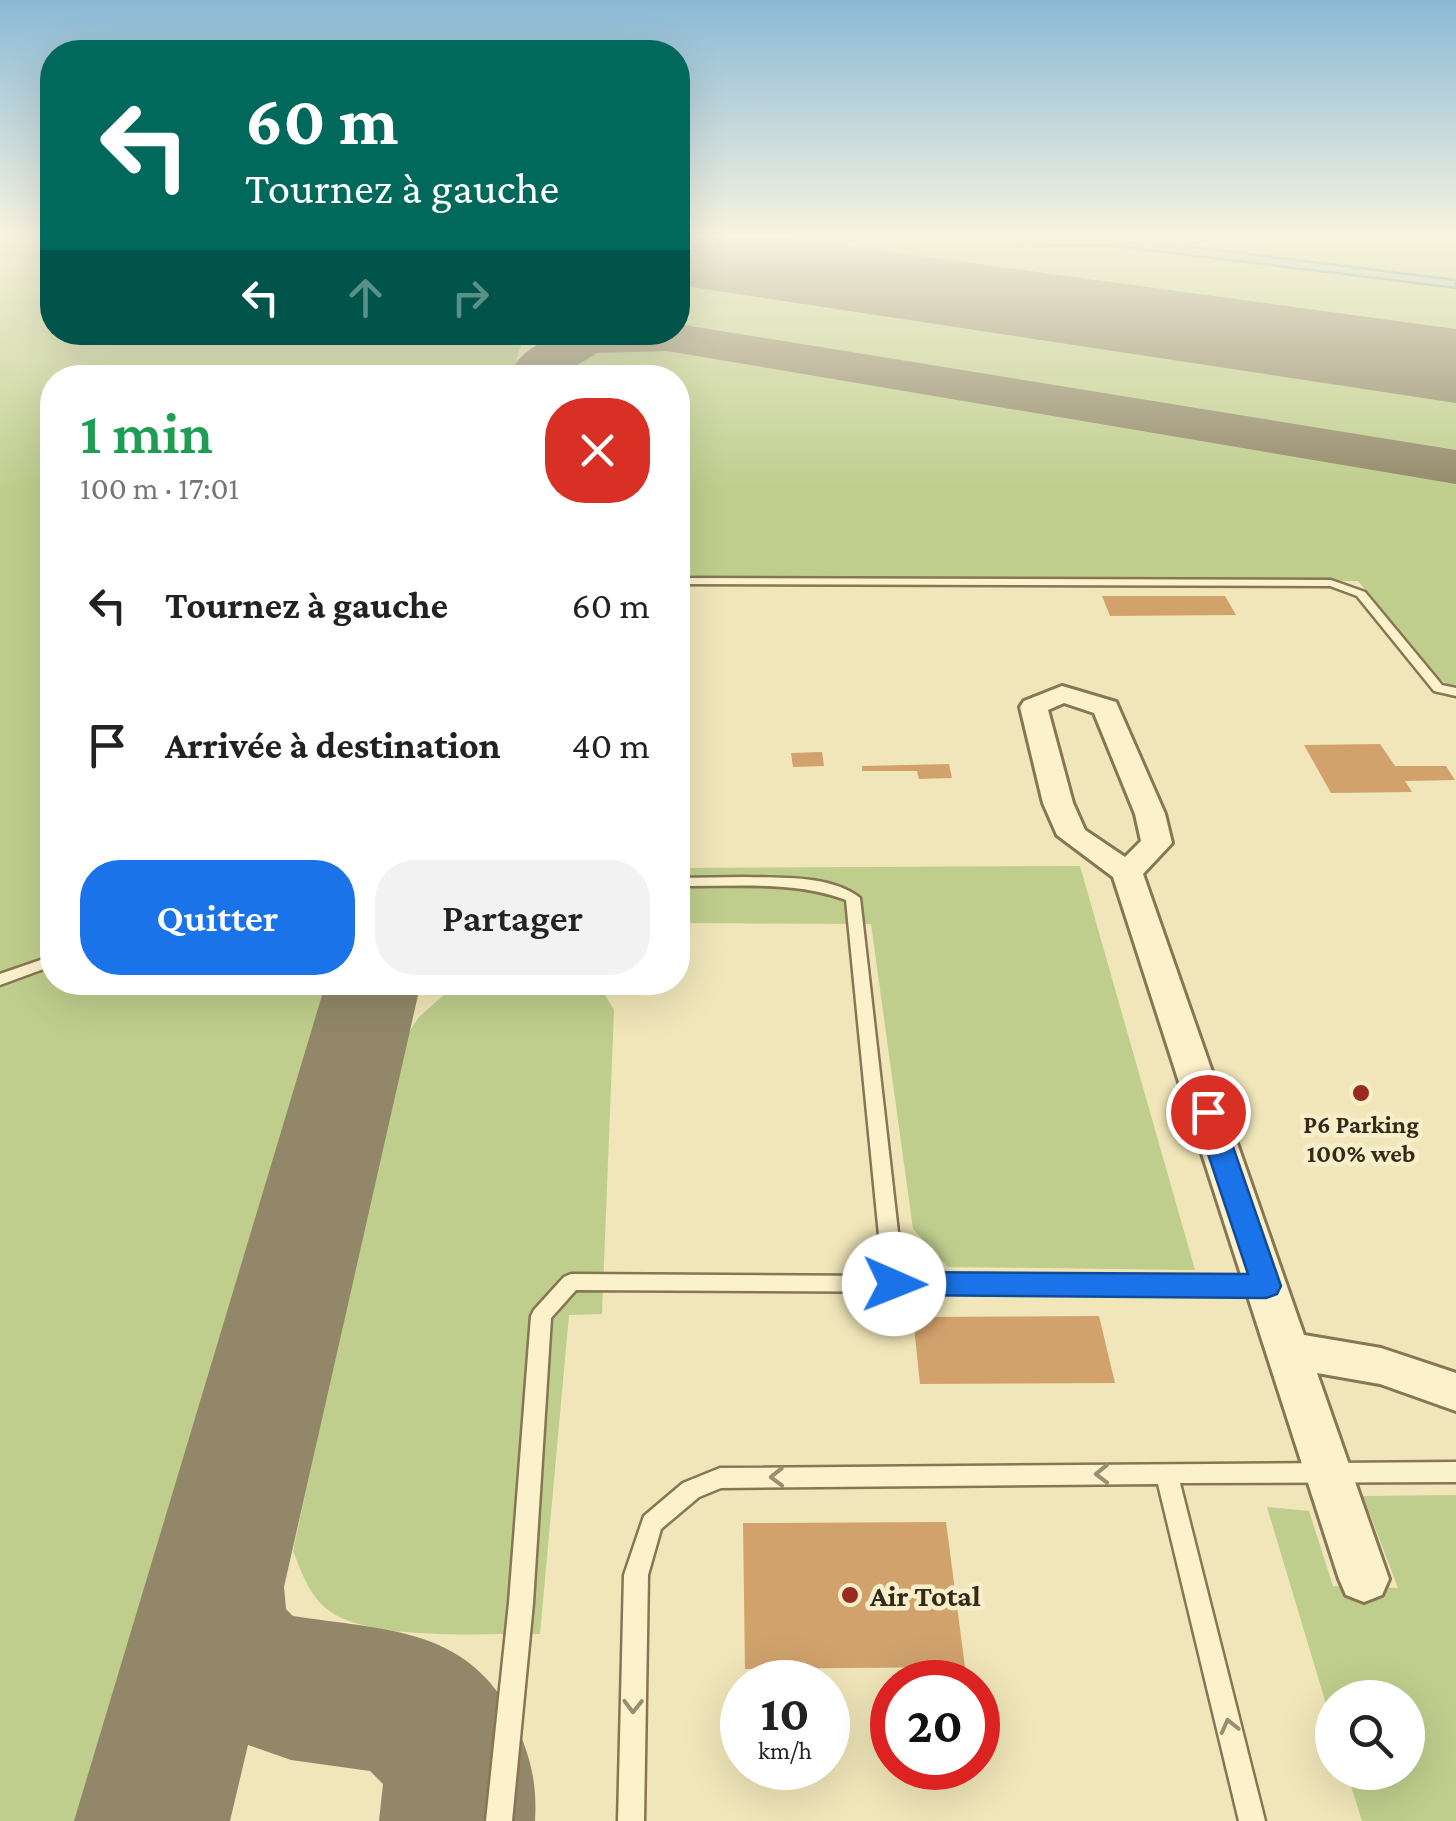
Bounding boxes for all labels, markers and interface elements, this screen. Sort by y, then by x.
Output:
icon: left [80,80,210,210]
text: 60 m [245,81,398,159]
text: Tournez à gauche [245,163,559,213]
icon: left [233,270,288,325]
icon: ahead [338,270,393,325]
icon: right [443,270,498,325]
button: close [545,398,650,503]
text: 1 min [80,399,213,466]
text: 100 m · 17:01 [80,470,239,506]
icon: left [80,578,135,633]
text: Tournez à gauche [165,584,448,626]
text: 60 m [572,584,650,626]
icon: arrive [80,718,135,773]
text: Arrivée à destination [165,724,501,766]
text: 40 m [571,724,650,766]
button: Quitter [80,860,355,975]
button: Partager [375,860,650,975]
pin [1166,1070,1251,1155]
marker: P6 Parking 100% web [1350,1082,1372,1104]
icon: arrive [1181,1085,1236,1140]
place label: P6 Parking 100% web [1303,1111,1419,1167]
position arrow [842,1232,946,1336]
one-way arrow [1093,1464,1109,1485]
one-way arrow [768,1467,784,1488]
place label: Air Total [869,1579,981,1612]
marker: Air Total [839,1584,861,1606]
speed limit sign: 20 [870,1660,1000,1790]
map controls [1315,1680,1425,1790]
button: search [1315,1680,1425,1790]
text: 10 [760,1685,810,1741]
one-way arrow [623,1699,644,1715]
one-way arrow [1220,1718,1241,1735]
text: km/h [758,1737,812,1764]

